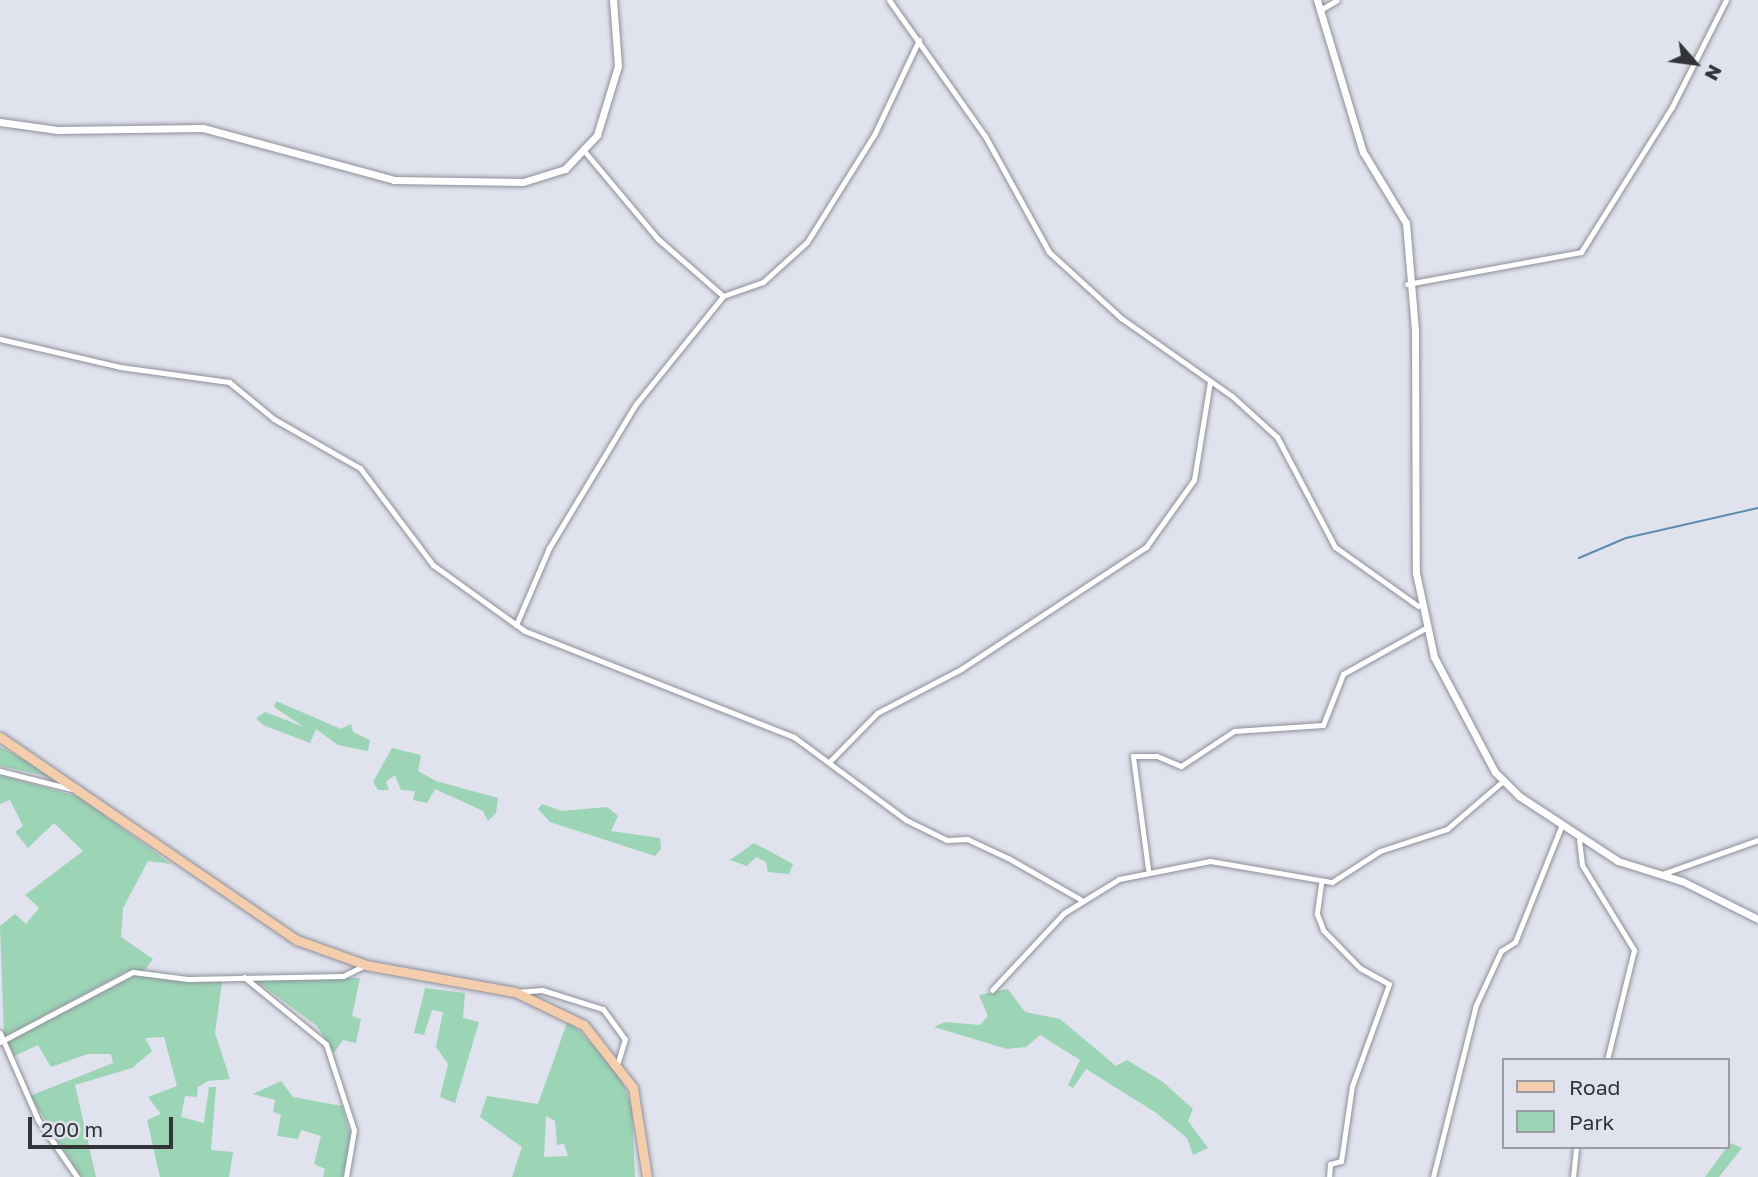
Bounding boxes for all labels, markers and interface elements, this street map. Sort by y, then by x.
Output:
north arrow [1660,28,1730,98]
text: N [1700,61,1728,85]
legend [1502,1058,1730,1149]
text: Road [1569,1074,1620,1100]
scale bar [32,1104,177,1148]
text: Park [1569,1109,1614,1135]
text: 200 m [41,1116,103,1142]

